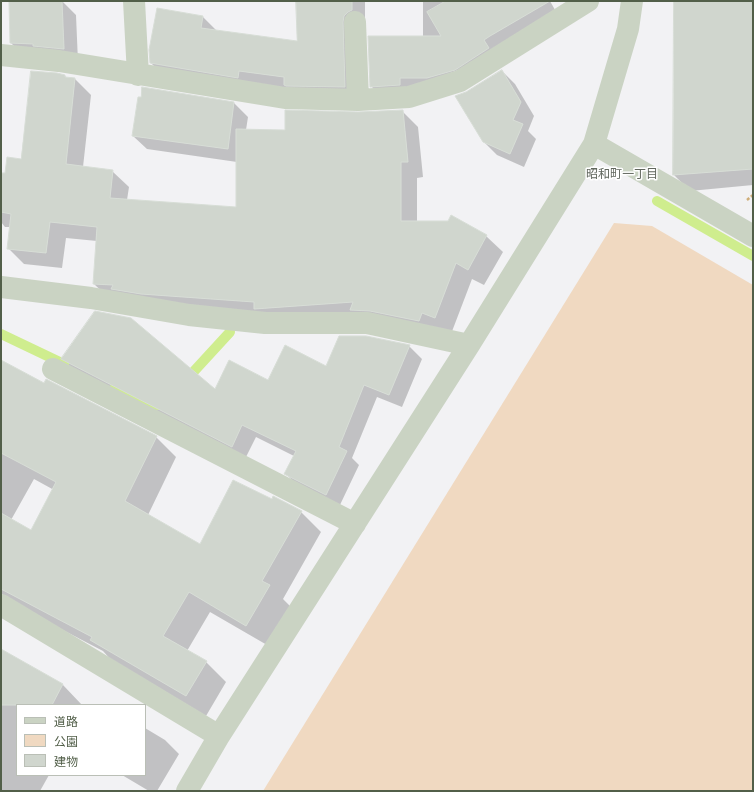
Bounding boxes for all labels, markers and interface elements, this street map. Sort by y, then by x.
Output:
district label: 昭和町一丁目 [586,168,658,182]
legend [16,704,146,776]
text: 道路 [54,715,78,729]
text: 公園 [54,735,78,749]
text: 建物 [54,755,78,769]

